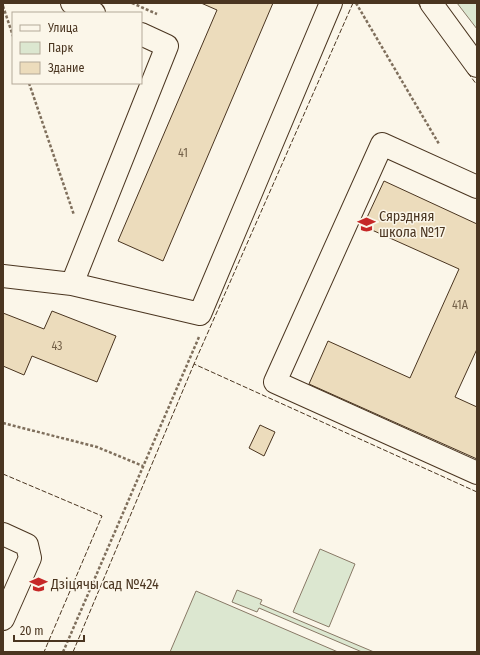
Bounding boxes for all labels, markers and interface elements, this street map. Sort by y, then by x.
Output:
legend [12,12,142,84]
text: Улица [47,21,78,35]
text: Парк [48,41,74,55]
text: Здание [48,61,84,75]
house number: 41 [178,146,188,160]
place label: Сярэдняя школа №17 [379,208,446,241]
school or university icon: Сярэдняя школа №17 [356,214,376,234]
house number: 41А [452,298,469,312]
house number: 43 [51,339,63,353]
school or university icon: Дзіцячы сад №424 [28,574,48,594]
place label: Дзіцячы сад №424 [50,576,159,593]
scale bar [14,617,84,643]
text: 20 m [20,624,44,638]

